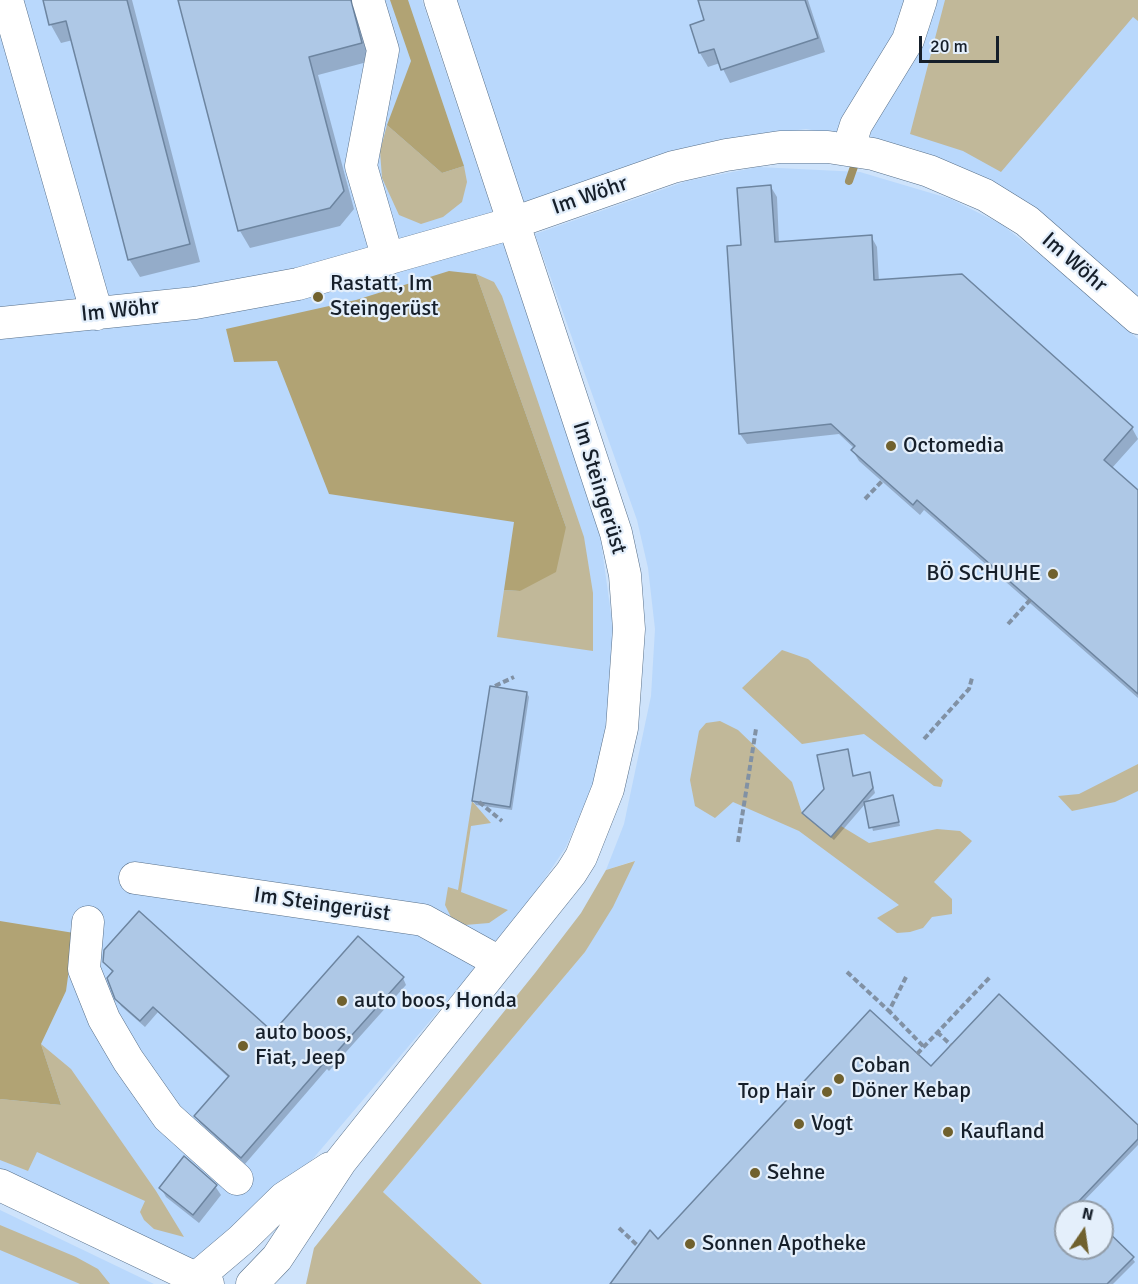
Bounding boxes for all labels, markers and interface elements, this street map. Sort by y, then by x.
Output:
scale bar [922,24,1002,62]
text: 20 m [930,35,968,57]
street label: Im Wöhr [549,171,631,221]
street label: Im Wöhr [1036,227,1112,299]
place label: Rastatt, Im Steingerüst [330,271,439,322]
marker: Rastatt, Im Steingerüst [311,290,325,304]
street label: Im Wöhr [80,294,160,328]
street label: Im Steingerüst [566,418,632,558]
place label: Octomedia [903,433,1004,459]
marker: Octomedia [884,439,898,453]
place label: BÖ SCHUHE [926,561,1041,587]
marker: BÖ SCHUHE [1046,567,1060,581]
street label: Im Steingerüst [252,882,392,928]
place label: auto boos, Honda [354,988,517,1014]
marker: auto boos, Honda [335,994,349,1008]
place label: auto boos, Fiat, Jeep [255,1020,352,1072]
marker: auto boos, Fiat, Jeep [236,1039,250,1053]
place label: Coban Döner Kebap [851,1053,971,1104]
marker: Coban Döner Kebap [832,1072,846,1086]
place label: Top Hair [738,1079,815,1105]
marker: Top Hair [820,1085,834,1099]
place label: Vogt [811,1111,853,1137]
marker: Vogt [792,1117,806,1131]
place label: Kaufland [960,1119,1045,1145]
marker: Kaufland [941,1125,955,1139]
place label: Sehne [767,1160,825,1186]
marker: Sehne [748,1166,762,1180]
north arrow [1054,1200,1114,1260]
text: N [1080,1203,1095,1225]
place label: Sonnen Apotheke [702,1231,866,1257]
marker: Sonnen Apotheke [683,1237,697,1251]

